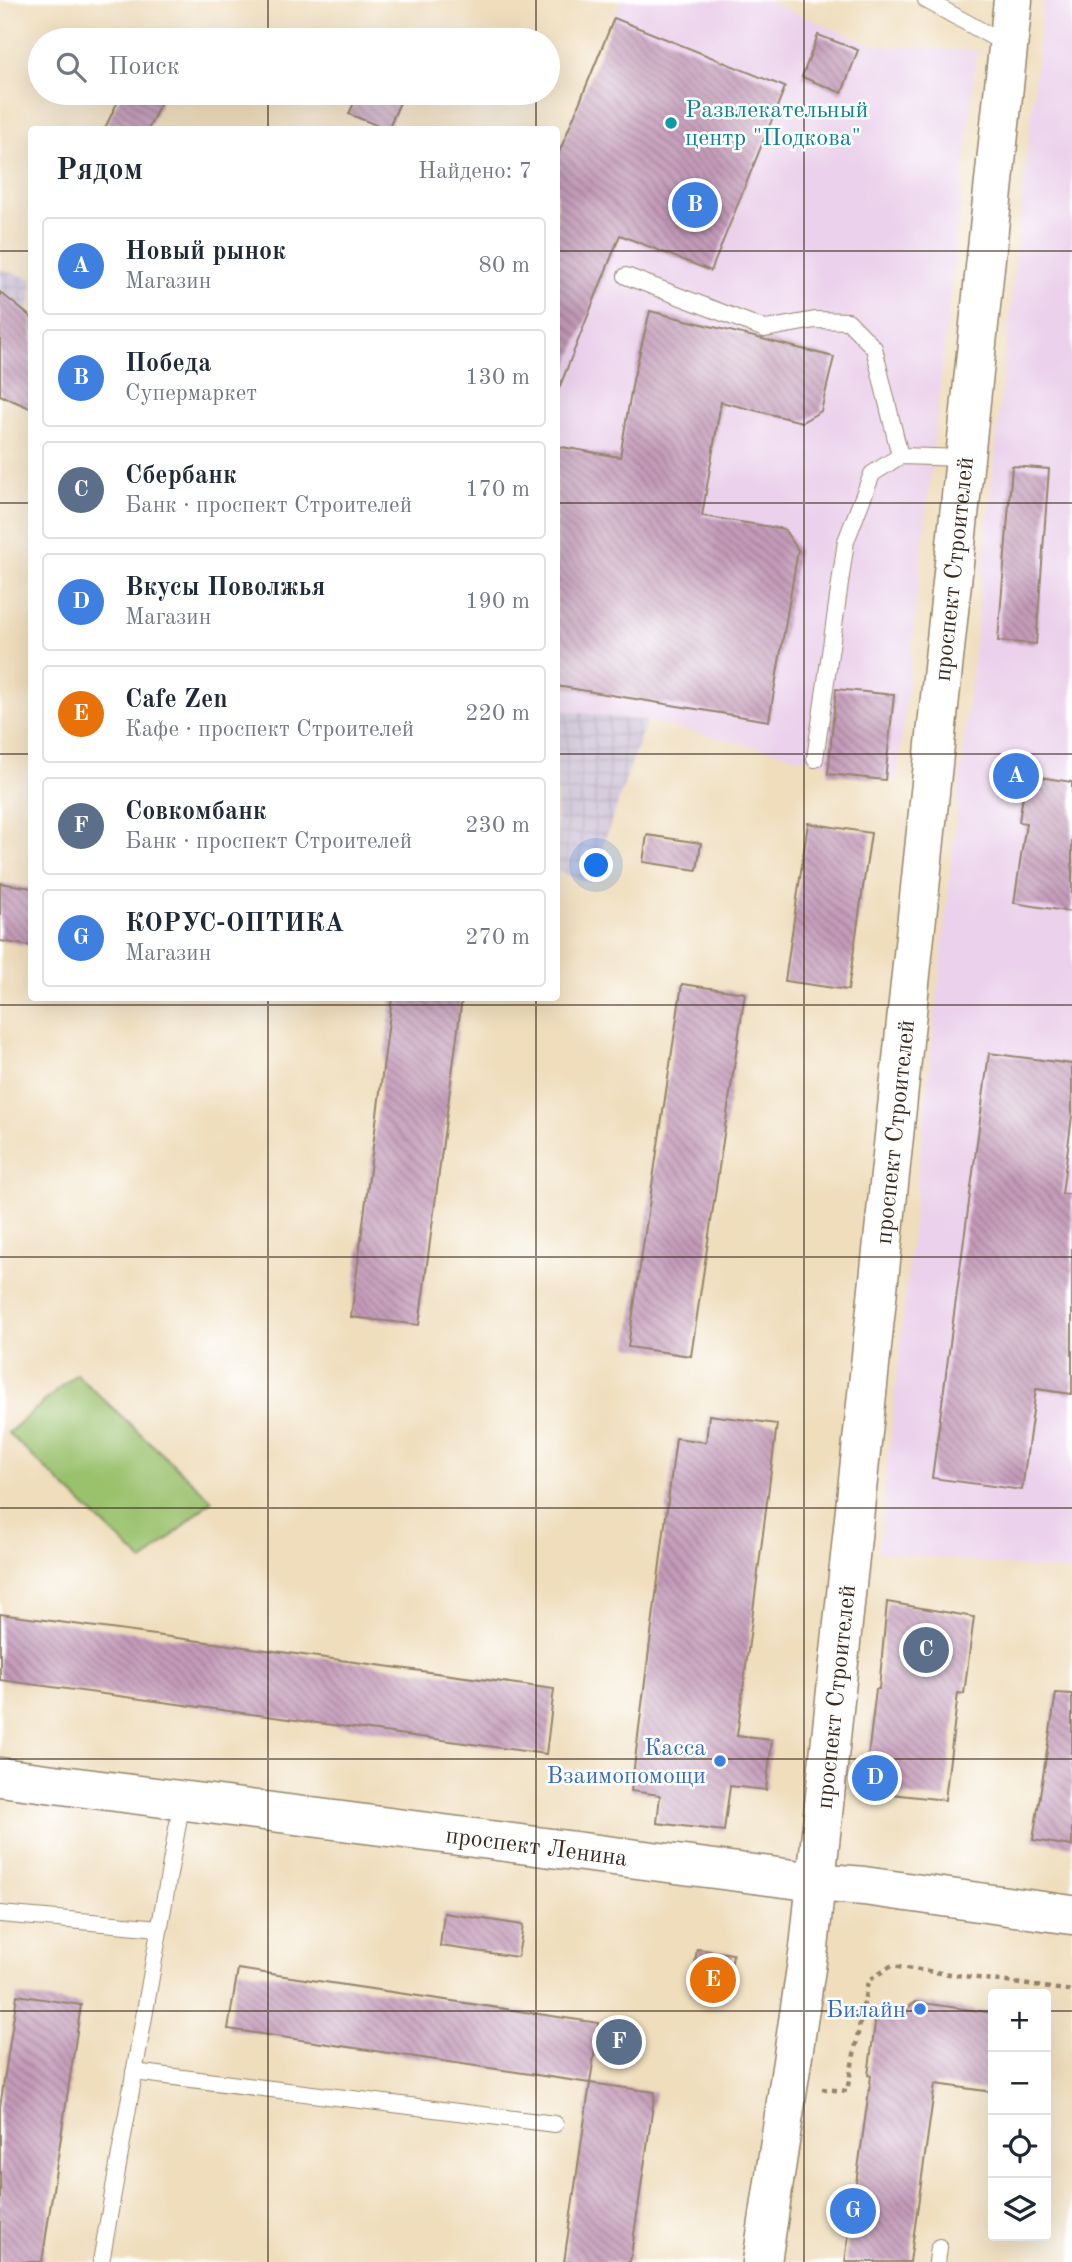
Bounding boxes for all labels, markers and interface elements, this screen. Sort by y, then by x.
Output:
search box [28,28,560,105]
icon: search [52,48,90,86]
text: Поиск [108,54,180,80]
place label: Развлекательный центр "Подкова" [685,99,868,151]
marker: Развлекательный центр "Подкова" [663,115,679,131]
text: Рядом [56,156,143,186]
text: Найдено: 7 [418,160,532,183]
pin: B [672,179,718,231]
text: Новый рынок [125,239,286,265]
text: A [72,254,90,277]
text: 80 m [479,254,530,277]
text: Магазин [125,270,211,293]
text: Победа [125,351,211,377]
text: B [73,366,89,389]
text: 130 m [465,366,530,389]
text: Супермаркет [125,382,257,405]
street label: проспект Строителей [932,456,979,683]
text: Сбербанк [125,463,237,489]
text: C [73,478,89,501]
text: 170 m [465,478,530,501]
text: Банк · проспект Строителей [125,494,412,517]
text: Вкусы Поволжья [125,575,325,601]
text: D [72,590,90,613]
text: 190 m [465,590,530,613]
text: Магазин [125,606,211,629]
text: Cafe Zen [125,687,228,713]
text: E [73,702,89,725]
text: 220 m [465,702,530,725]
text: Кафе · проспект Строителей [125,718,414,741]
pin: A [993,750,1039,802]
text: Совкомбанк [125,799,267,825]
text: F [73,814,89,837]
text: 230 m [465,814,530,837]
text: Банк · проспект Строителей [125,830,412,853]
your location [579,848,613,882]
text: КОРУС-ОПТИКА [125,911,344,937]
text: G [73,926,89,949]
text: 270 m [465,926,530,949]
text: Магазин [125,942,211,965]
street label: проспект Строителей [873,1019,920,1246]
street label: проспект Строителей [814,1584,861,1810]
pin: C [903,1624,949,1676]
place label: Касса Взаимопомощи [547,1737,706,1789]
pin: D [852,1752,898,1804]
marker: Касса Взаимопомощи [712,1753,728,1769]
street label: проспект Ленина [444,1824,629,1872]
pin: E [690,1954,736,2006]
map controls [988,1989,1051,2241]
button: + [988,1989,1051,2052]
place label: Билайн [826,1999,906,2023]
marker: Билайн [912,2001,928,2017]
pin: F [596,2016,642,2068]
button: − [988,2052,1051,2115]
button: locate [988,2115,1051,2178]
button: layers [988,2178,1051,2241]
pin: G [830,2185,876,2237]

